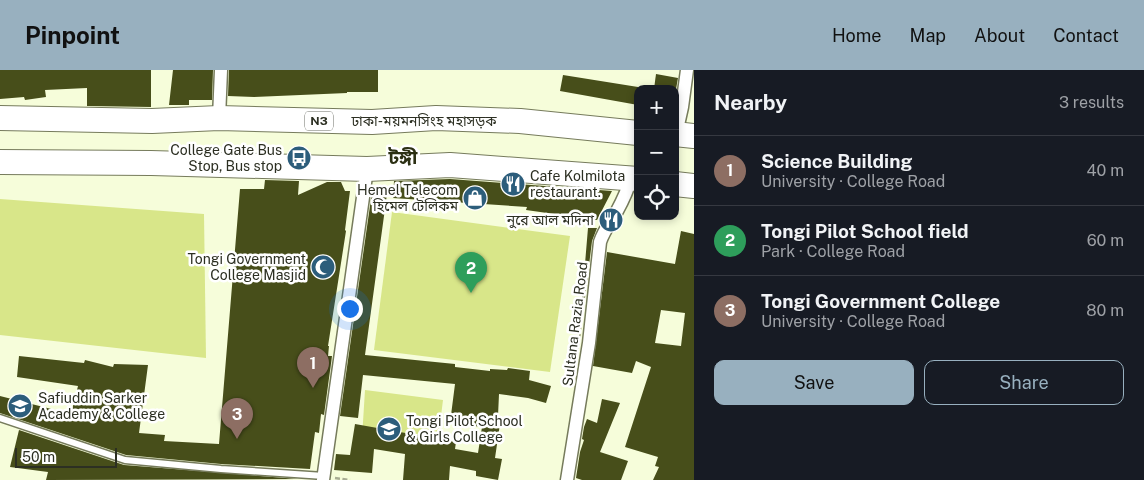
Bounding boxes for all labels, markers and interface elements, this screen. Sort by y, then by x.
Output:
text: Pinpoint [25,21,120,49]
text: Home [832,25,882,46]
text: Map [910,25,946,46]
text: About [974,25,1025,46]
text: Contact [1053,25,1119,46]
map controls [634,85,679,220]
button: + [634,85,679,130]
text: Nearby [714,90,787,115]
text: 3 results [1059,93,1124,112]
road number: N3 [305,111,333,130]
street label: ঢাকা-ময়মনসিংহ মহাসড়ক [350,113,497,129]
button: − [634,130,679,175]
place label: College Gate Bus Stop, Bus stop [170,142,282,174]
bus stop icon: College Gate Bus Stop, Bus stop [286,145,312,171]
district label: টঙ্গী [387,146,418,168]
text: Science Building [761,150,912,172]
text: 1 [727,161,733,180]
text: 40 m [1086,161,1124,180]
place label: Cafe Kolmilota restaurant. [530,168,625,200]
restaurant icon: Cafe Kolmilota restaurant. [500,171,526,197]
text: University · College Road [761,172,945,191]
button: locate [634,175,679,220]
place label: Hemel Telecom হিমেল টেলিকম [357,182,458,214]
shop icon: Hemel Telecom হিমেল টেলিকম [462,185,488,211]
restaurant icon: নুরে আল মদিনা [598,207,624,233]
place label: নুরে আল মদিনা [506,212,594,229]
text: Tongi Pilot School field [761,220,969,242]
text: 2 [725,231,735,250]
text: 60 m [1087,231,1124,250]
text: Park · College Road [761,242,905,261]
place label: Tongi Government College Masjid [187,251,306,283]
pin: 2 [455,252,487,293]
mosque icon: Tongi Government College Masjid [310,254,336,280]
street label: Sultana Razia Road [559,261,591,387]
text: Tongi Government College [761,290,1000,312]
your location [337,296,363,322]
text: 3 [725,301,735,320]
text: 80 m [1086,301,1124,320]
text: University · College Road [761,312,945,331]
pin: 1 [297,347,329,388]
button: Save [714,360,914,405]
button: Share [924,360,1124,405]
place label: Safiuddin Sarker Academy & College [38,390,165,422]
school or university icon: Safiuddin Sarker Academy & College [7,393,33,419]
pin: 3 [221,398,253,439]
place label: Tongi Pilot School & Girls College [406,413,523,445]
school or university icon: Tongi Pilot School & Girls College [376,416,402,442]
scale bar [15,445,118,468]
text: 50 m [22,449,55,465]

